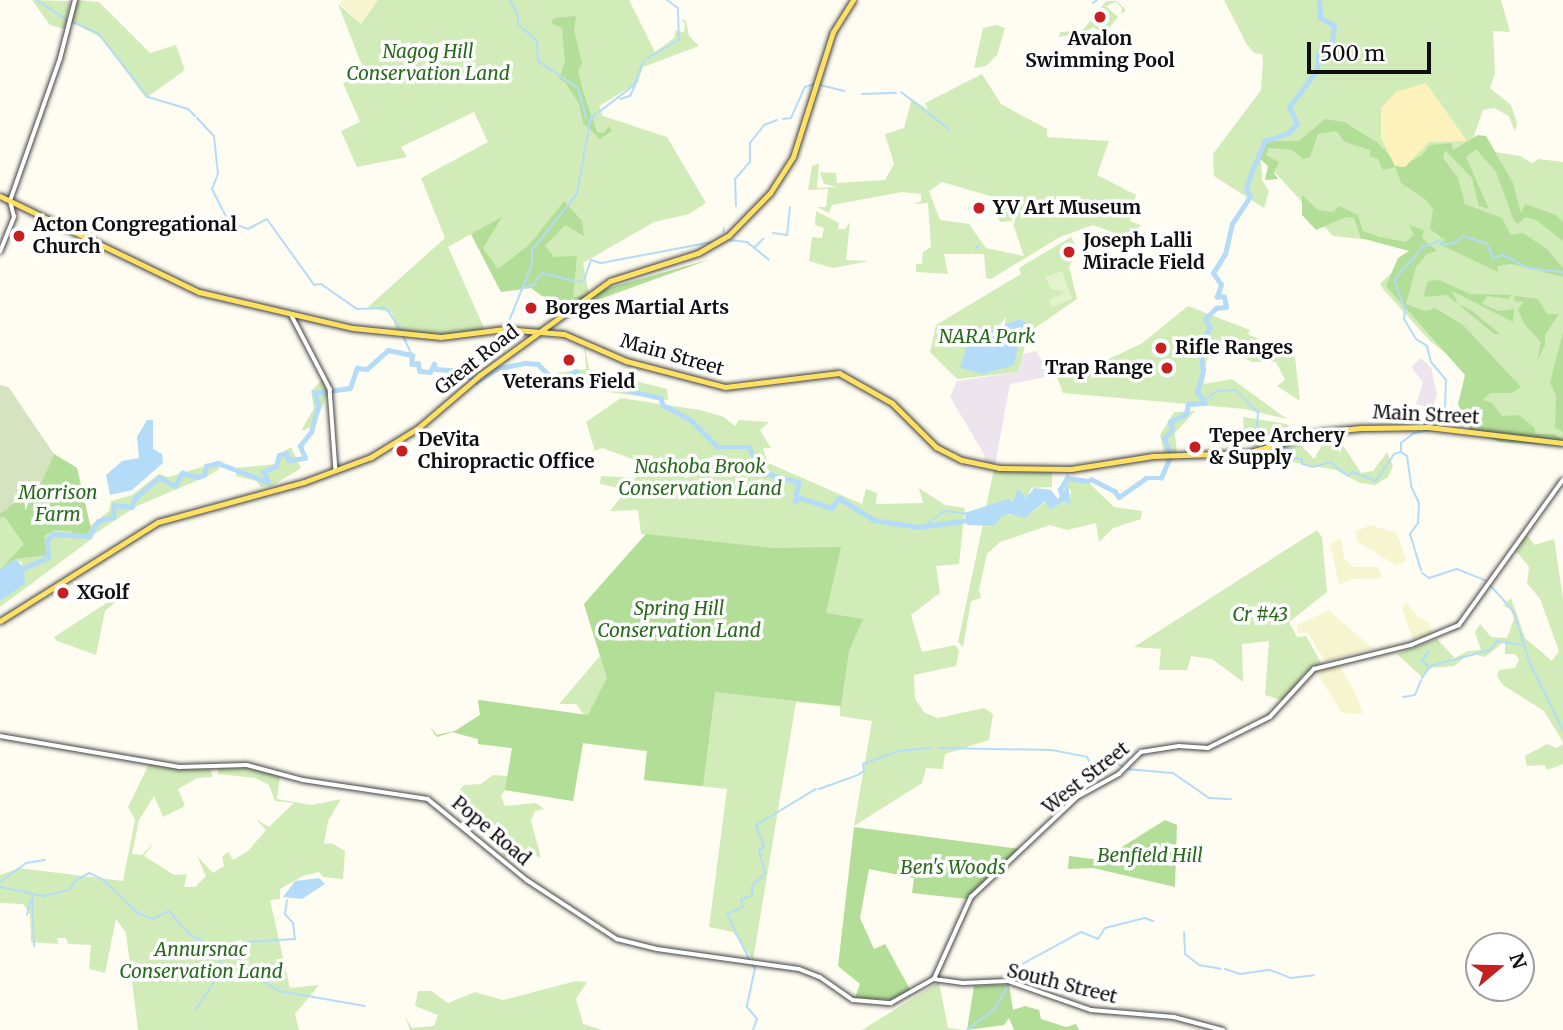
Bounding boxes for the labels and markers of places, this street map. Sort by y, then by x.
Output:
marker: Avalon Swimming Pool [1092,9,1108,25]
place label: Avalon Swimming Pool [1025,28,1175,72]
place label: YV Art Museum [993,197,1141,219]
marker: YV Art Museum [971,200,987,216]
place label: Acton Congregational Church [33,214,237,258]
marker: Acton Congregational Church [11,228,27,244]
place label: Joseph Lalli Miracle Field [1083,230,1205,274]
marker: Joseph Lalli Miracle Field [1061,244,1077,260]
place label: Borges Martial Arts [545,297,729,319]
marker: Borges Martial Arts [523,300,539,316]
place label: Rifle Ranges [1175,337,1293,359]
marker: Rifle Ranges [1153,340,1169,356]
marker: Veterans Field [561,352,577,368]
place label: Trap Range [1045,357,1153,379]
marker: Trap Range [1159,360,1175,376]
place label: Veterans Field [503,371,635,393]
place label: Tepee Archery & Supply [1209,425,1345,469]
place label: DeVita Chiropractic Office [418,429,595,473]
marker: Tepee Archery & Supply [1187,439,1203,455]
marker: DeVita Chiropractic Office [392,441,412,461]
place label: XGolf [77,582,129,604]
marker: XGolf [55,585,71,601]

